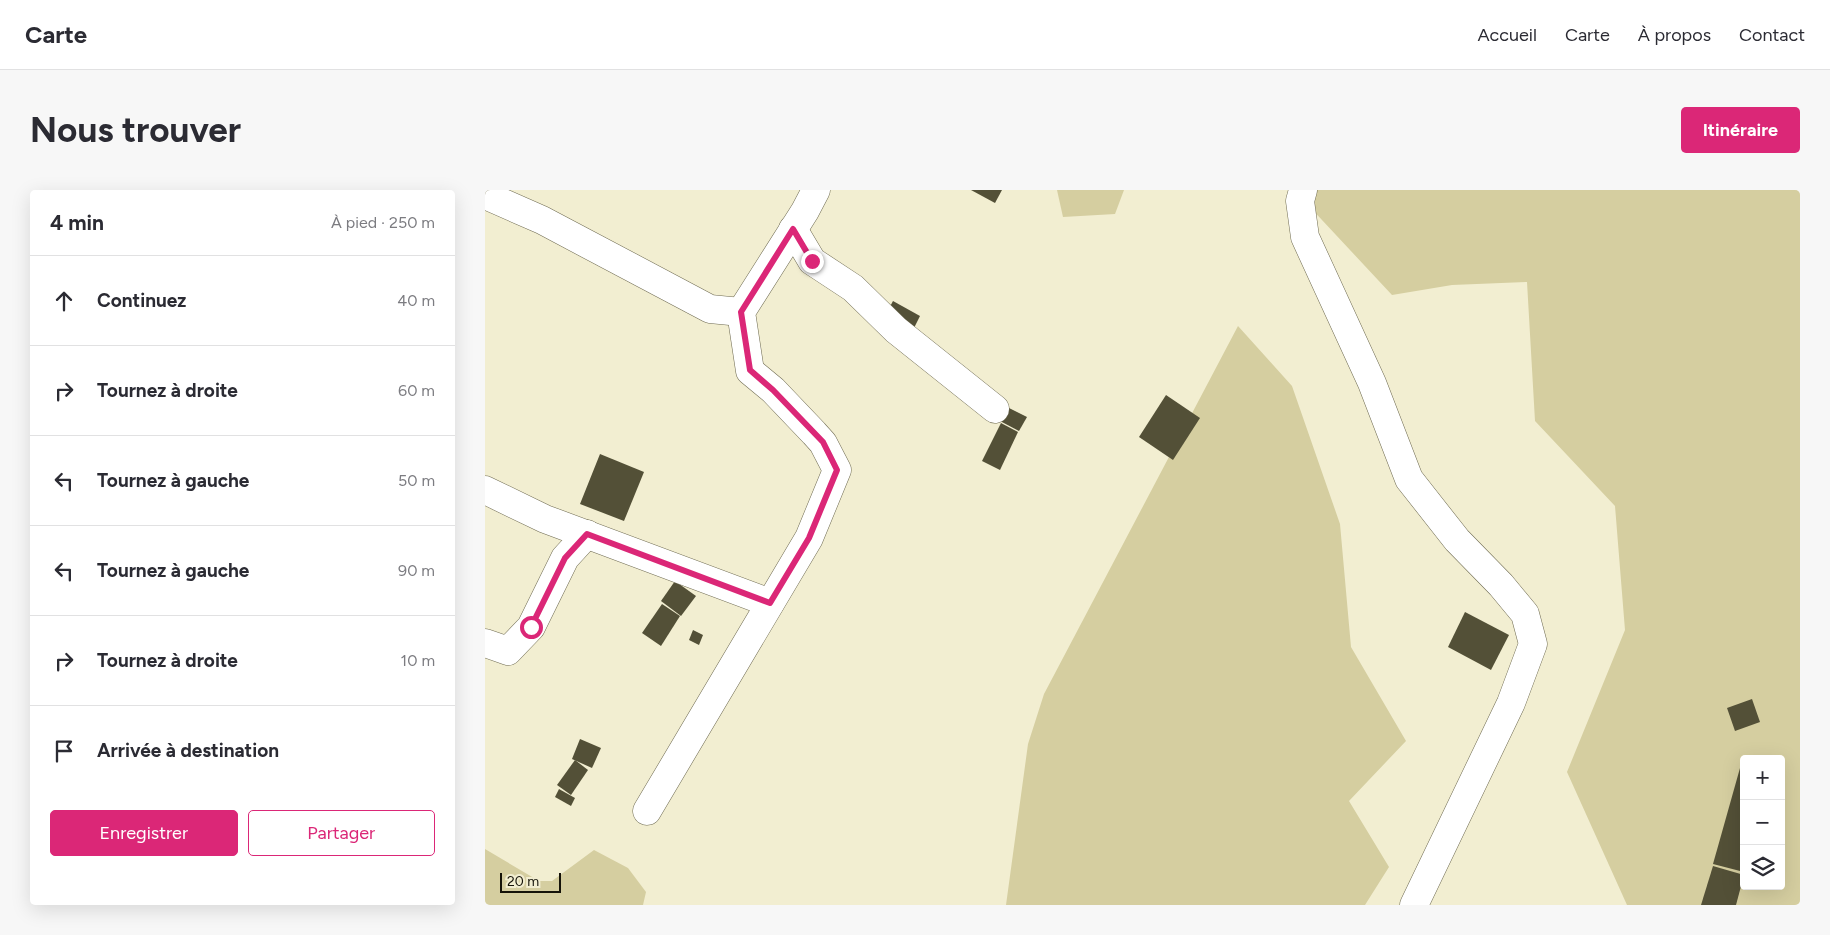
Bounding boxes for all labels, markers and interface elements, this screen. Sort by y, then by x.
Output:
text: Carte [25,20,87,49]
text: Accueil [1477,24,1537,46]
text: Carte [1565,24,1610,46]
text: À propos [1638,24,1711,46]
text: Contact [1739,24,1805,46]
button: Itinéraire [1681,107,1800,153]
text: Nous trouver [30,109,241,151]
text: 4 min [50,210,104,235]
text: À pied · 250 m [331,213,435,232]
route end [801,250,824,273]
icon: ahead [50,287,78,315]
text: Continuez [97,289,186,312]
text: 40 m [397,291,435,310]
icon: right [50,377,78,405]
text: Tournez à droite [97,379,238,402]
text: 60 m [398,381,435,400]
icon: left [50,467,78,495]
text: Tournez à gauche [97,469,249,492]
text: 50 m [398,471,435,490]
icon: left [50,557,78,585]
text: Tournez à gauche [97,559,249,582]
text: 90 m [398,561,435,580]
route start [520,616,543,639]
icon: right [50,647,78,675]
text: Tournez à droite [97,649,238,672]
text: 10 m [401,651,435,670]
icon: arrive [50,737,78,765]
text: Arrivée à destination [97,739,279,762]
map controls [1740,755,1785,890]
button: + [1740,755,1785,800]
button: − [1740,800,1785,845]
button: Enregistrer [50,810,238,856]
button: Partager [248,810,435,856]
button: layers [1740,845,1785,890]
scale bar [500,870,561,893]
text: 20 m [507,873,539,890]

